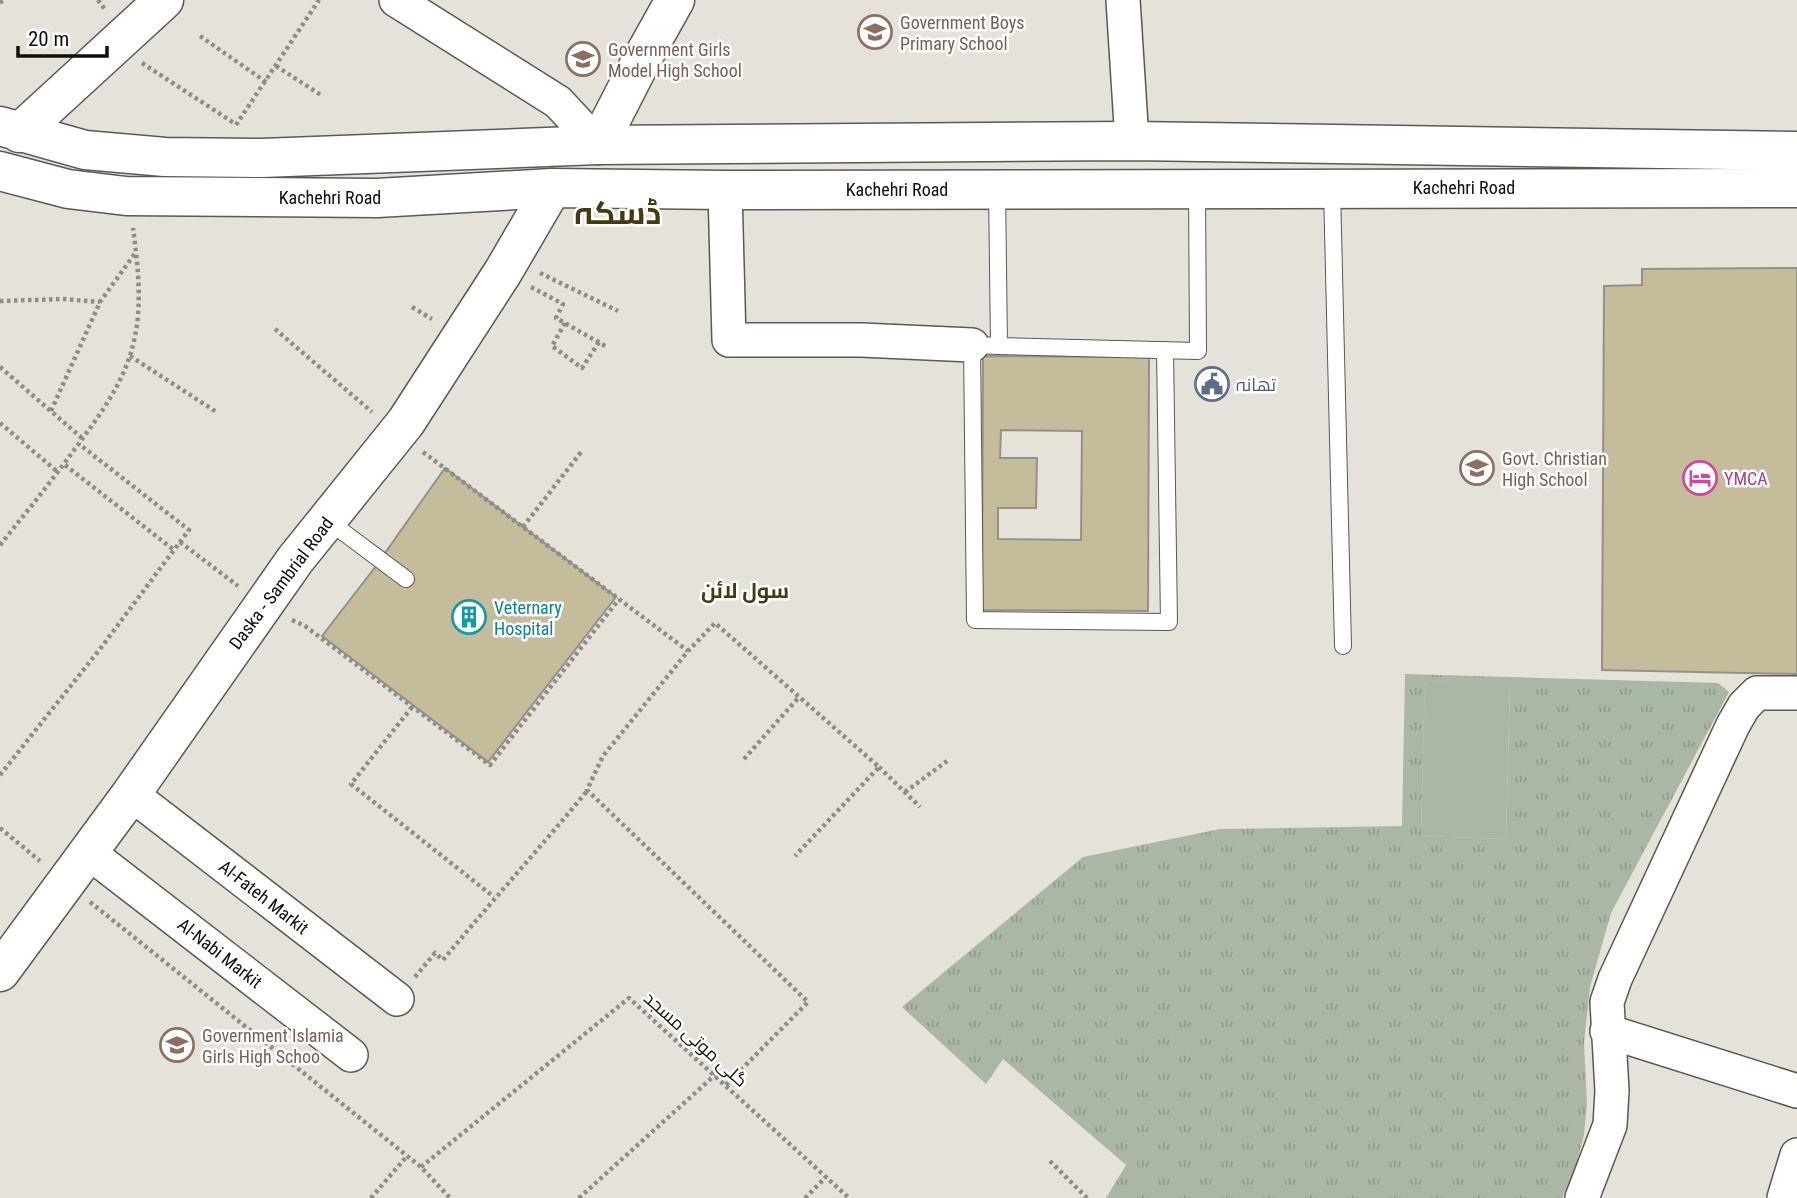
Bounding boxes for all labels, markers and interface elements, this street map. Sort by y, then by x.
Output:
place label: Government Boys Primary School [900,12,1024,54]
school or university icon: Government Boys Primary School [856,13,894,51]
scale bar [18,14,107,58]
text: 20 m [28,27,69,51]
place label: Government Girls Model High School [608,39,742,81]
school or university icon: Government Girls Model High School [564,40,602,78]
street label: Kachehri Road [1413,177,1515,198]
street label: Kachehri Road [846,179,948,200]
street label: Kachehri Road [279,187,381,208]
district label: ڈسکہ [575,194,661,232]
public building icon: تھانہ [1193,365,1231,403]
place label: تھانہ [1236,374,1276,395]
place label: Govt. Christian High School [1502,448,1607,490]
school or university icon: Govt. Christian High School [1458,449,1496,487]
hotel icon: YMCA [1681,459,1719,497]
place label: YMCA [1724,468,1768,489]
street label: Daska - Sambrial Road [225,513,337,653]
district label: سول لائن [701,579,789,604]
place label: Veternary Hospital [494,597,562,639]
building icon: Veternary Hospital [450,598,488,636]
street label: Al-Fateh Markit [215,856,313,938]
street label: Al-Nabi Markit [174,914,266,992]
street label: گلی موتی مسجد [639,987,752,1092]
place label: Government Islamia Girls High Schoo [202,1025,344,1067]
school or university icon: Government Islamia Girls High Schoo [158,1026,196,1064]

